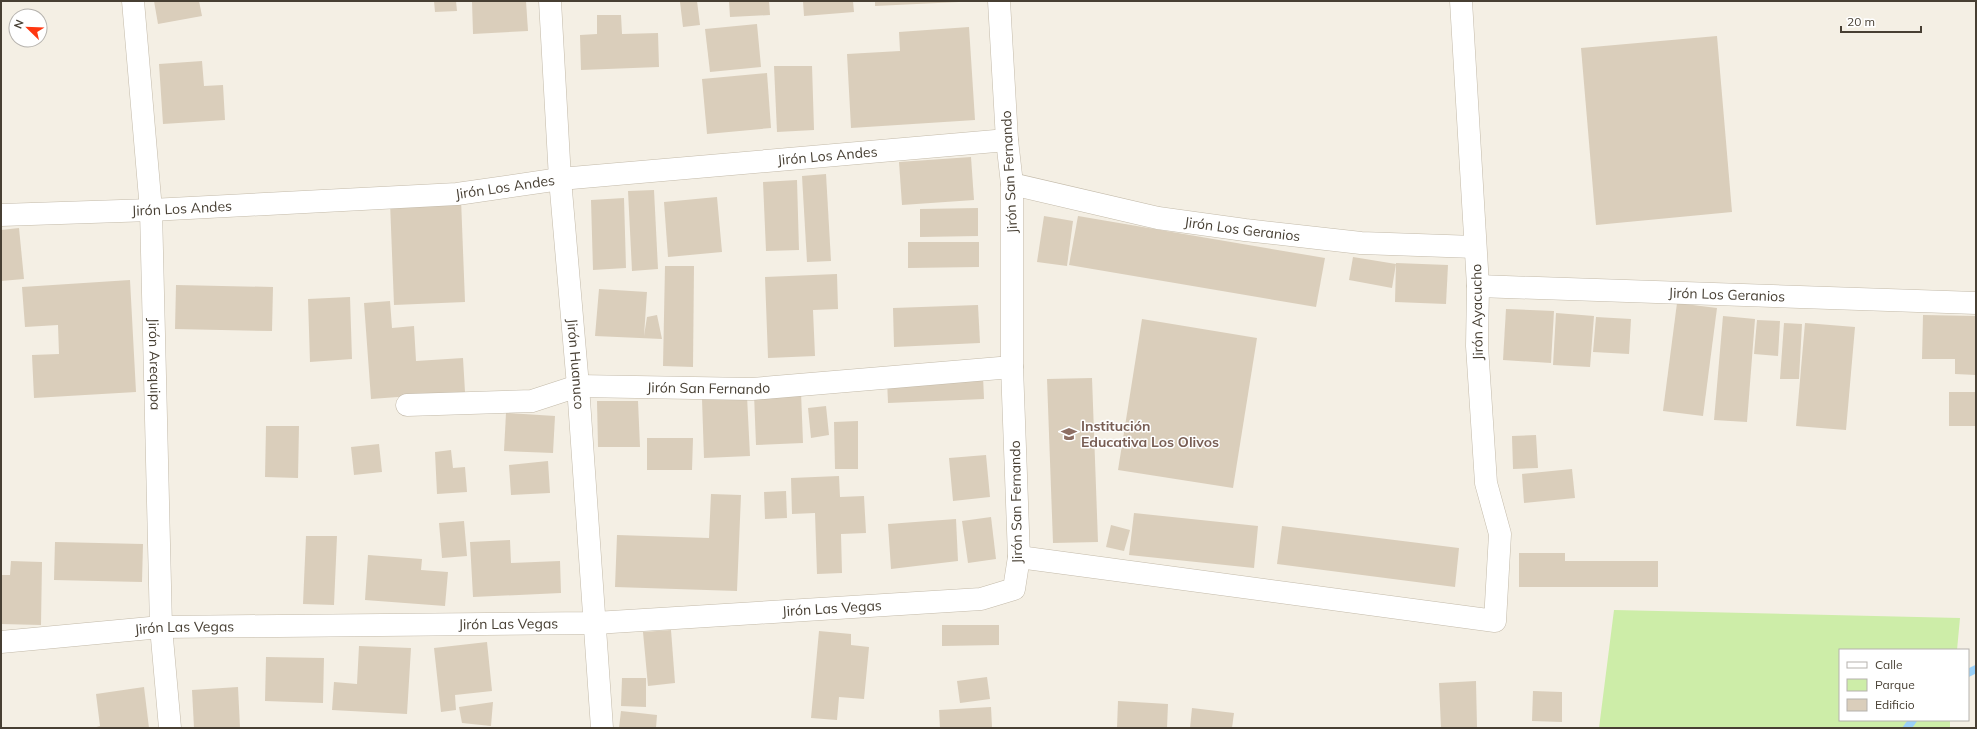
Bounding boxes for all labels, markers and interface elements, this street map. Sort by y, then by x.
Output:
north arrow [8,8,48,48]
scale bar [1841,8,1921,34]
text: 20 m [1847,14,1875,29]
text: N [11,18,27,31]
street label: Jirón San Fernando [997,110,1021,234]
street label: Jirón Los Andes [777,142,878,169]
street label: Jirón Los Andes [454,171,556,203]
street label: Jirón Los Andes [131,197,233,220]
street label: Jirón Los Geranios [1183,213,1301,245]
street label: Jirón Ayacucho [1467,264,1487,360]
street label: Jirón Los Geranios [1668,284,1786,305]
street label: Jirón Arequipa [145,318,165,411]
street label: Jirón Huanuco [563,318,589,410]
street label: Jirón San Fernando [647,378,771,398]
place label: Institución Educativa Los Olivos [1081,417,1219,451]
school or university icon: Institución Educativa Los Olivos [1060,425,1078,443]
street label: Jirón San Fernando [1006,440,1026,564]
street label: Jirón Las Vegas [781,596,882,620]
street label: Jirón Las Vegas [458,614,558,633]
street label: Jirón Las Vegas [134,617,234,638]
legend [1839,649,1969,721]
text: Calle [1875,657,1902,672]
text: Parque [1875,677,1915,692]
text: Edificio [1875,697,1915,712]

